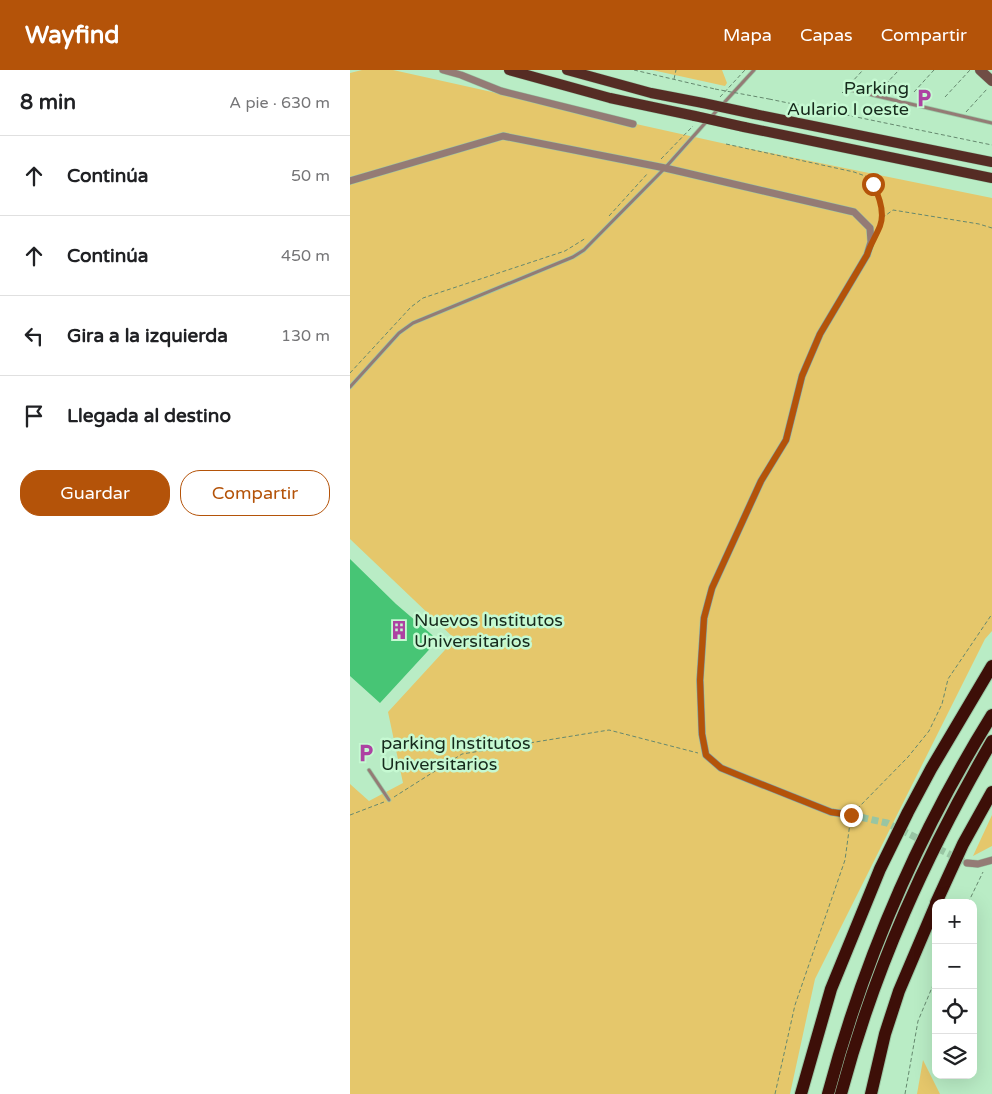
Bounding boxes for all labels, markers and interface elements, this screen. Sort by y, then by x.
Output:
text: Wayfind [25,21,120,50]
text: Mapa [723,24,772,46]
text: Capas [800,24,853,46]
text: Compartir [881,24,967,46]
place label: Parking Aulario I oeste [787,77,909,120]
parking icon: Parking Aulario I oeste [913,87,935,109]
text: 8 min [20,90,76,115]
text: A pie · 630 m [229,93,330,113]
icon: ahead [20,162,48,190]
text: Continúa [67,165,149,187]
text: 50 m [291,166,330,186]
route start [862,173,885,196]
icon: ahead [20,242,48,270]
text: Continúa [67,245,149,267]
text: 450 m [281,246,330,266]
icon: left [20,322,48,350]
text: Gira a la izquierda [67,325,228,347]
text: 130 m [281,326,330,346]
icon: arrive [20,402,48,430]
text: Llegada al destino [67,405,231,427]
button: Guardar [20,470,170,516]
button: Compartir [180,470,330,516]
place label: Nuevos Institutos Universitarios [414,609,563,652]
building icon: Nuevos Institutos Universitarios [388,619,410,641]
place label: parking Institutos Universitarios [381,732,531,775]
parking icon: parking Institutos Universitarios [355,742,377,764]
route end [840,804,863,827]
map controls [932,899,977,1079]
button: + [932,899,977,944]
button: − [932,944,977,989]
button: locate [932,989,977,1034]
button: layers [932,1034,977,1079]

